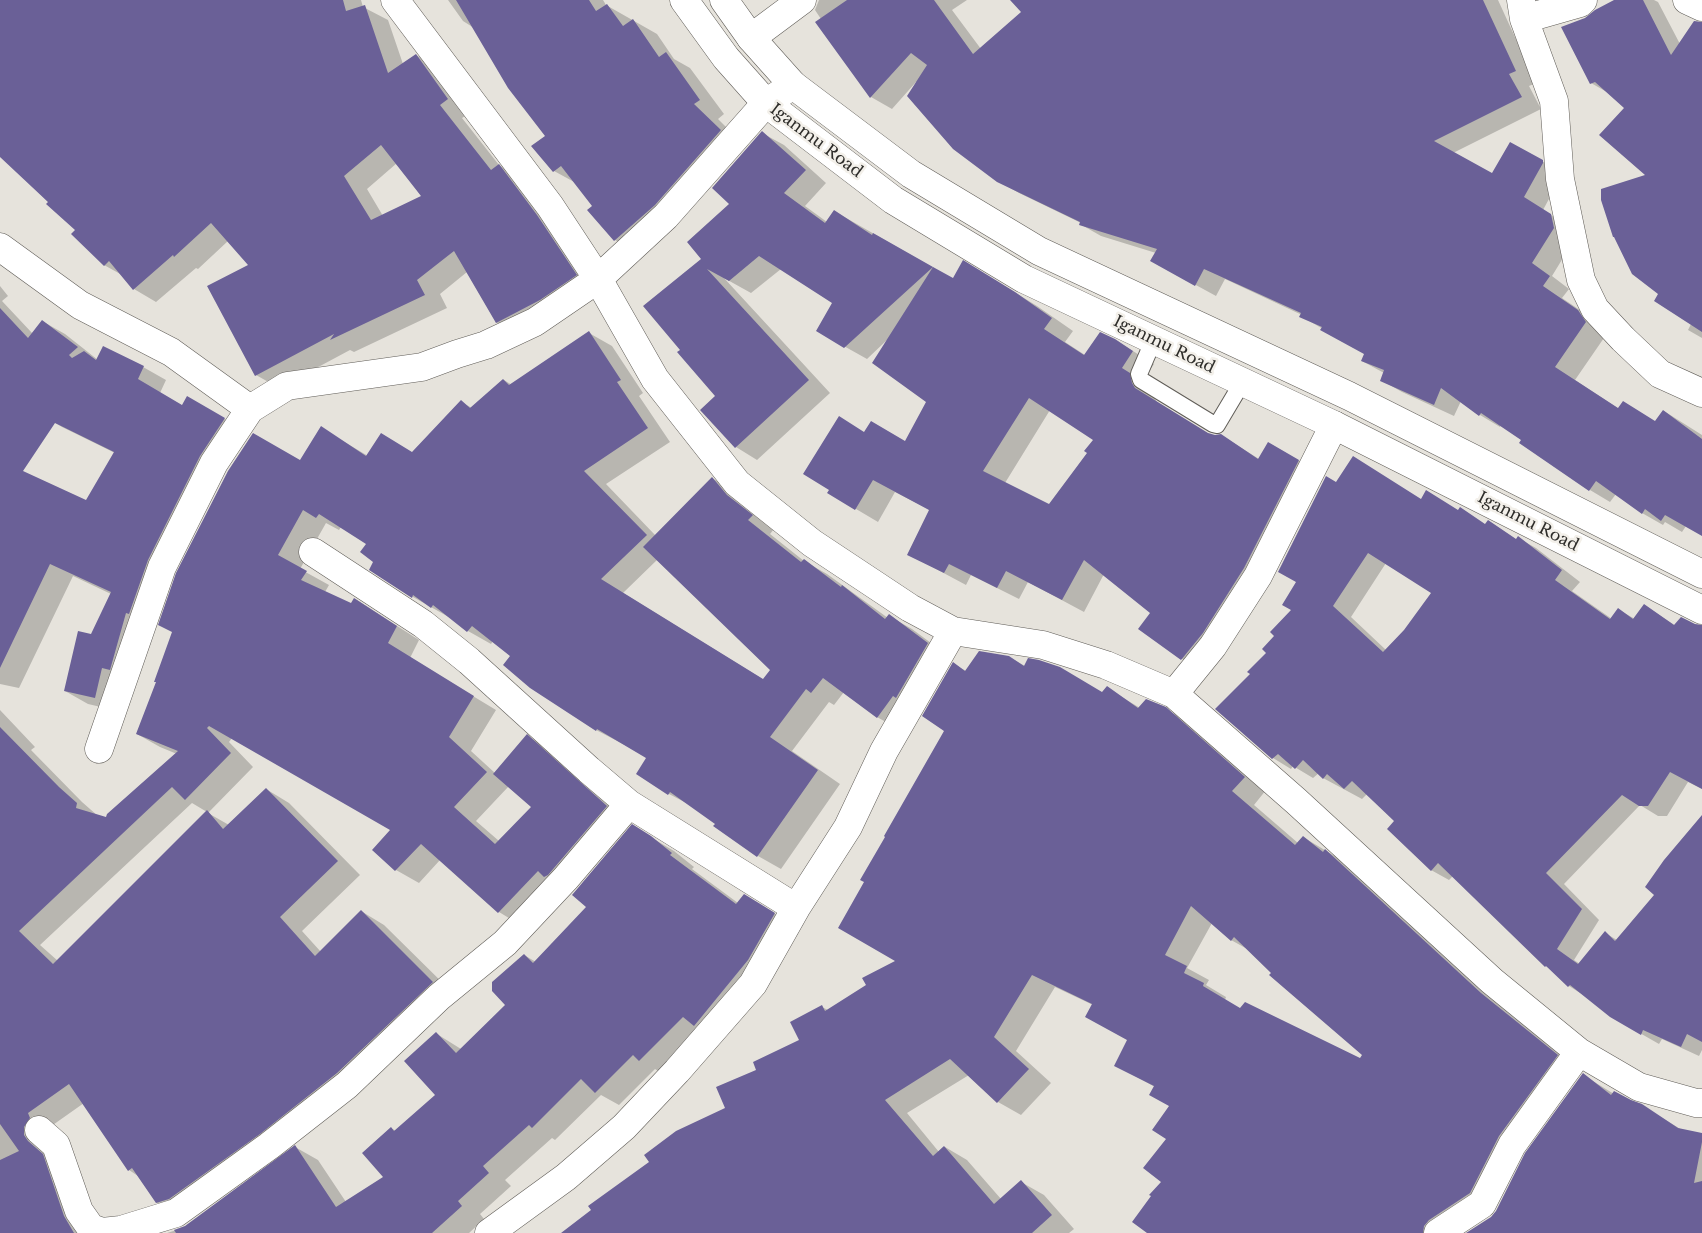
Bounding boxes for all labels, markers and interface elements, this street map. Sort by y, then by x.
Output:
street label: Iganmu Road [766,100,866,182]
street label: Iganmu Road [1110,312,1218,378]
street label: Iganmu Road [1474,488,1582,556]

